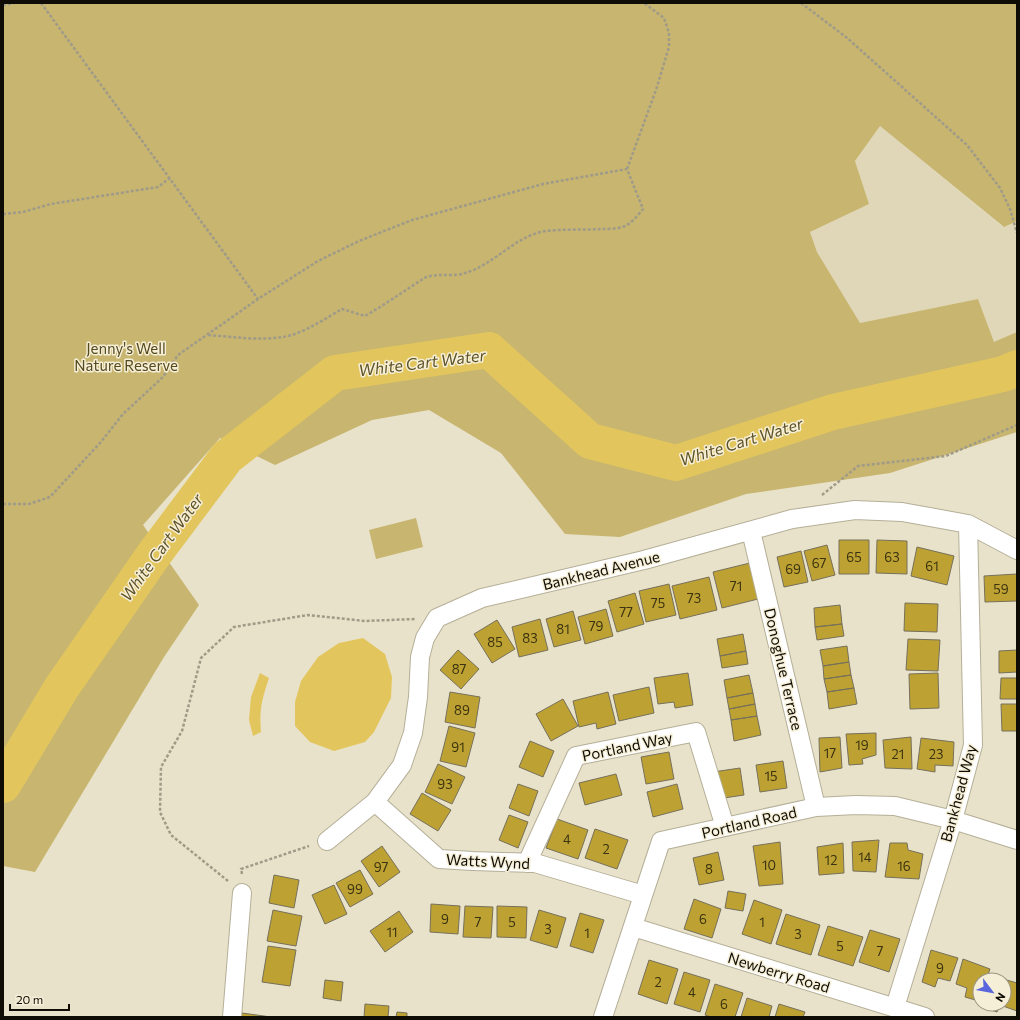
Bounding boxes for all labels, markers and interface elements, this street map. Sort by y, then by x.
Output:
park label: Jenny's Well Nature Reserve [74,339,178,374]
water label: White Cart Water [357,345,487,379]
water label: White Cart Water [677,413,806,469]
water label: White Cart Water [116,489,207,604]
street label: Bankhead Avenue [541,547,662,593]
house number: 65 [846,549,862,565]
house number: 63 [884,549,900,565]
house number: 67 [812,555,826,571]
house number: 61 [925,558,939,574]
house number: 69 [785,561,801,577]
house number: 71 [730,578,742,594]
house number: 59 [993,581,1009,597]
house number: 73 [687,590,701,606]
house number: 75 [651,595,665,611]
house number: 77 [619,604,633,620]
street label: Donoghue Terrace [761,606,807,732]
house number: 79 [589,618,603,634]
house number: 81 [556,621,570,637]
house number: 83 [522,630,538,646]
house number: 85 [487,634,503,650]
house number: 87 [452,661,466,677]
house number: 89 [454,702,470,718]
street label: Portland Way [580,728,674,764]
house number: 19 [855,737,869,753]
house number: 91 [451,739,465,755]
street label: Bankhead Way [936,742,980,844]
house number: 17 [824,745,836,761]
house number: 21 [892,746,904,762]
house number: 23 [929,746,943,762]
house number: 15 [764,768,778,784]
house number: 93 [437,776,453,792]
street label: Portland Road [700,802,798,842]
house number: 4 [563,831,571,847]
house number: 2 [602,841,610,857]
house number: 14 [858,849,872,865]
street label: Watts Wynd [445,850,531,872]
house number: 12 [825,852,837,868]
house number: 10 [762,857,776,873]
house number: 16 [897,858,911,874]
house number: 97 [374,859,388,875]
house number: 8 [705,861,713,877]
house number: 99 [347,881,363,897]
house number: 9 [441,911,449,927]
house number: 6 [699,911,707,927]
house number: 7 [475,914,482,930]
house number: 5 [508,914,516,930]
house number: 1 [759,914,765,930]
house number: 3 [544,921,552,937]
house number: 11 [386,924,398,940]
house number: 1 [584,925,590,941]
house number: 3 [794,926,802,942]
house number: 5 [836,938,844,954]
house number: 7 [877,943,884,959]
street label: Newberry Road [726,948,832,996]
house number: 9 [936,960,944,976]
north arrow [972,972,1012,1012]
house number: 2 [654,974,662,990]
house number: 4 [688,984,696,1000]
scale bar [10,986,69,1012]
text: N [993,991,1009,1005]
text: 20 m [16,992,43,1006]
house number: 6 [720,996,728,1012]

